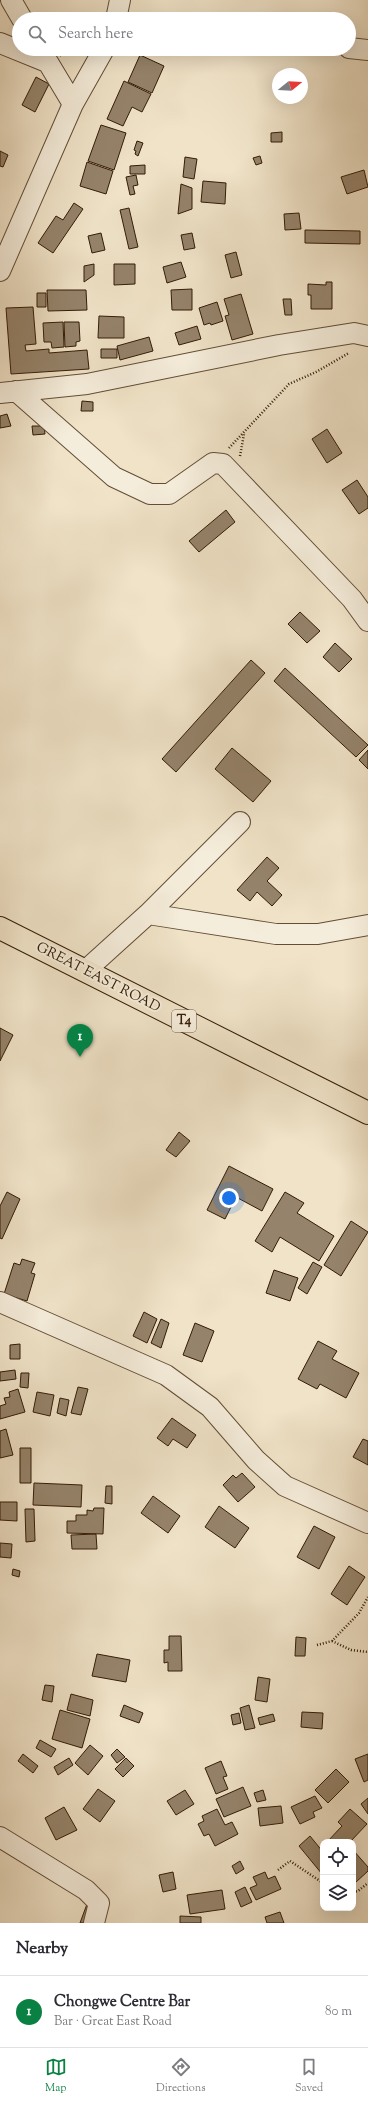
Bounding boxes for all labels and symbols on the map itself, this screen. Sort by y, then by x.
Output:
north arrow [272,68,308,104]
street label: GREAT EAST ROAD [32,938,164,1018]
road number: T4 [172,1010,196,1032]
pin: 1 [67,1024,93,1057]
your location [219,1188,239,1208]

